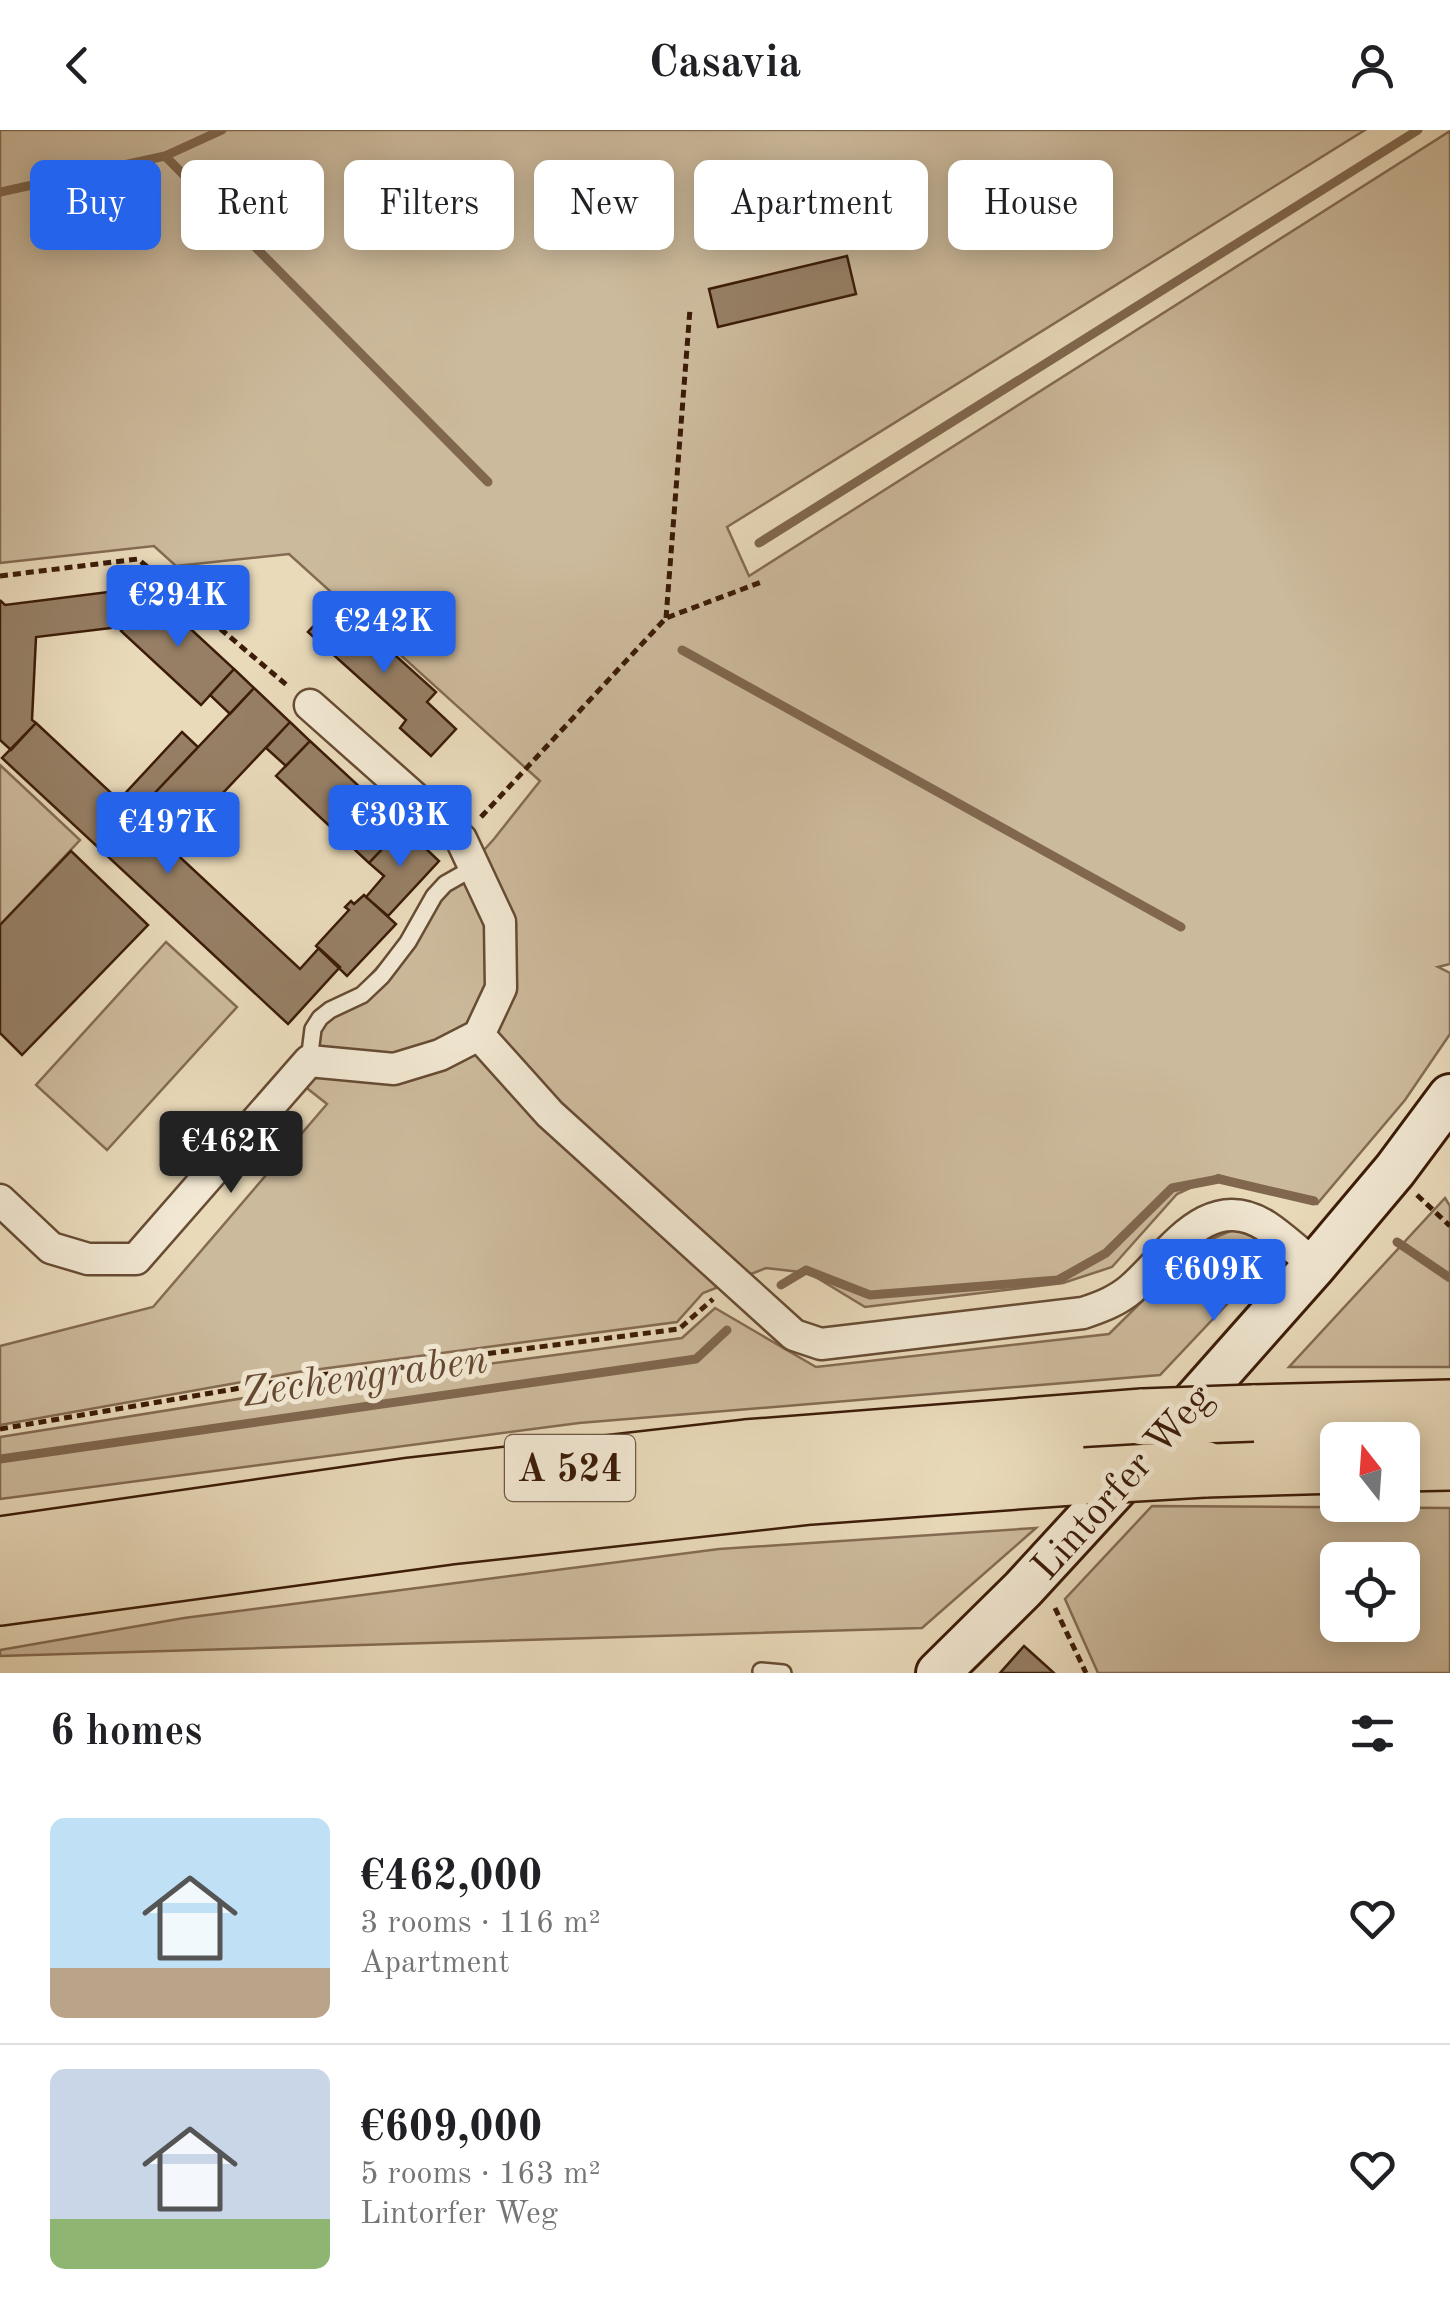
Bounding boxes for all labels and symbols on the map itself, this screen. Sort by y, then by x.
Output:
pin: €294K [108,565,248,650]
pin: €242K [314,591,454,676]
pin: €303K [330,785,470,870]
pin: €497K [98,792,238,877]
pin: €462K [161,1111,301,1196]
pin: €609K [1144,1239,1284,1324]
water label: Zechengraben [239,1340,491,1416]
street label: Lintorfer Weg [1026,1378,1222,1589]
north arrow [1320,1422,1420,1522]
road number: A 524 [505,1435,635,1501]

